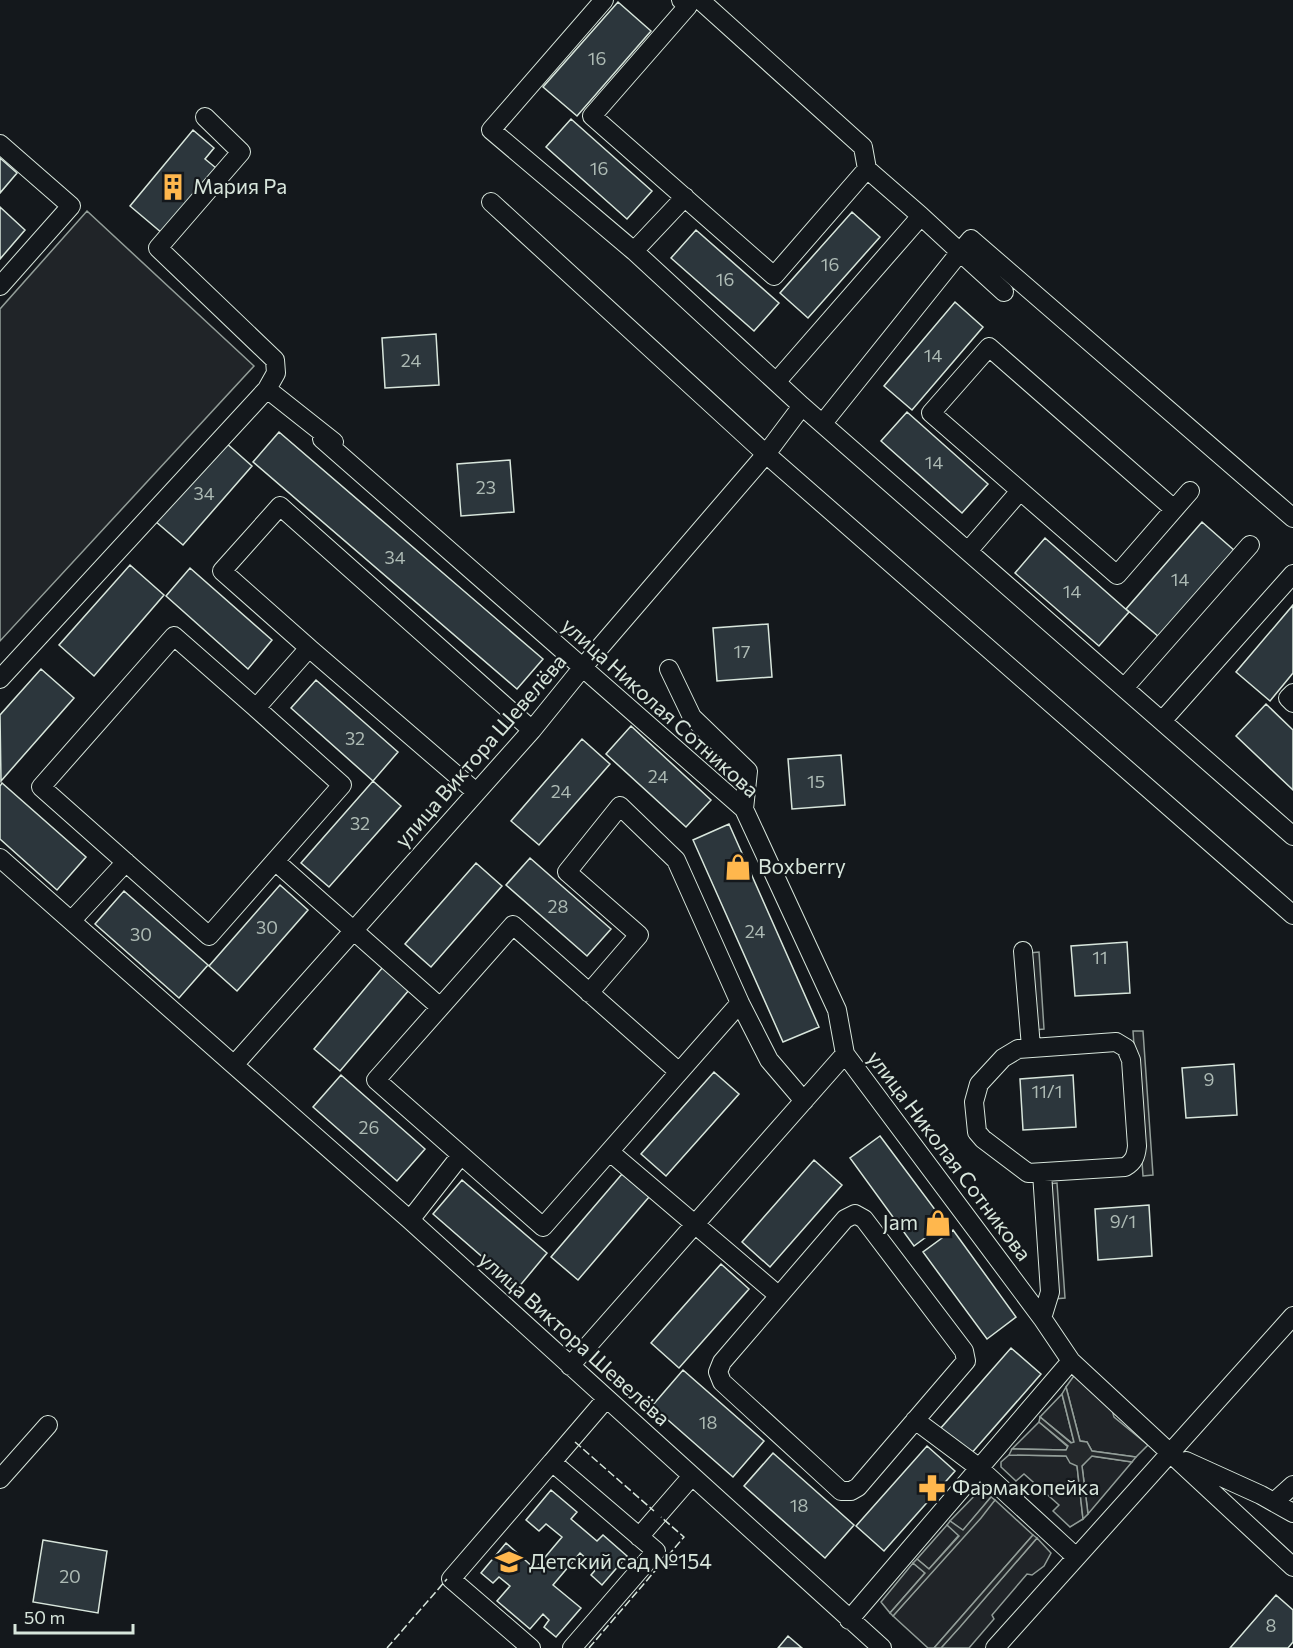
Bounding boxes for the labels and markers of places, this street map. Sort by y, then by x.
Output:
building icon: Мария Ра [158,172,188,202]
place label: Мария Ра [193,173,287,198]
shop icon: Boxberry [723,852,753,882]
place label: Boxberry [758,853,846,878]
shop icon: Jam [923,1208,953,1238]
place label: Jam [883,1209,918,1234]
pharmacy icon: Фармакопейка [917,1473,947,1503]
place label: Фармакопейка [952,1474,1099,1499]
school or university icon: Детский сад №154 [494,1547,524,1577]
place label: Детский сад №154 [529,1548,712,1573]

